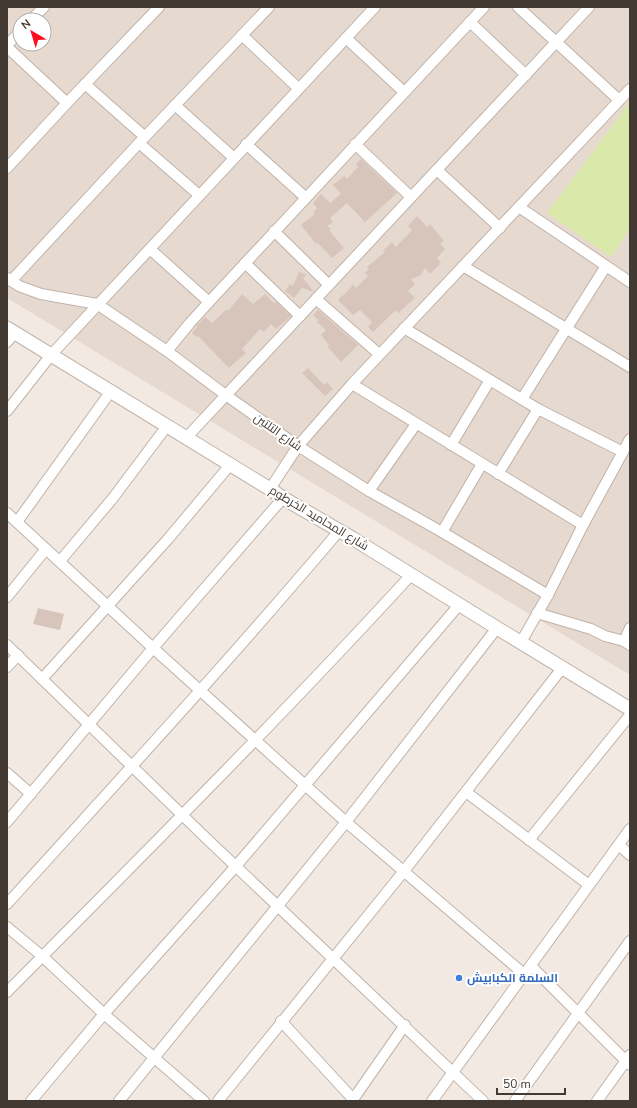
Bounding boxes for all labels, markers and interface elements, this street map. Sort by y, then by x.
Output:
north arrow [12,12,52,52]
text: N [18,16,34,33]
street label: شارع التلتين [251,410,305,455]
street label: شارع المحاميد الخرطوم [266,482,372,554]
place label: السلمة الكبابيش [467,970,558,986]
marker: السلمة الكبابيش [454,973,464,983]
scale bar [497,1070,565,1096]
text: 50 m [503,1076,531,1092]

